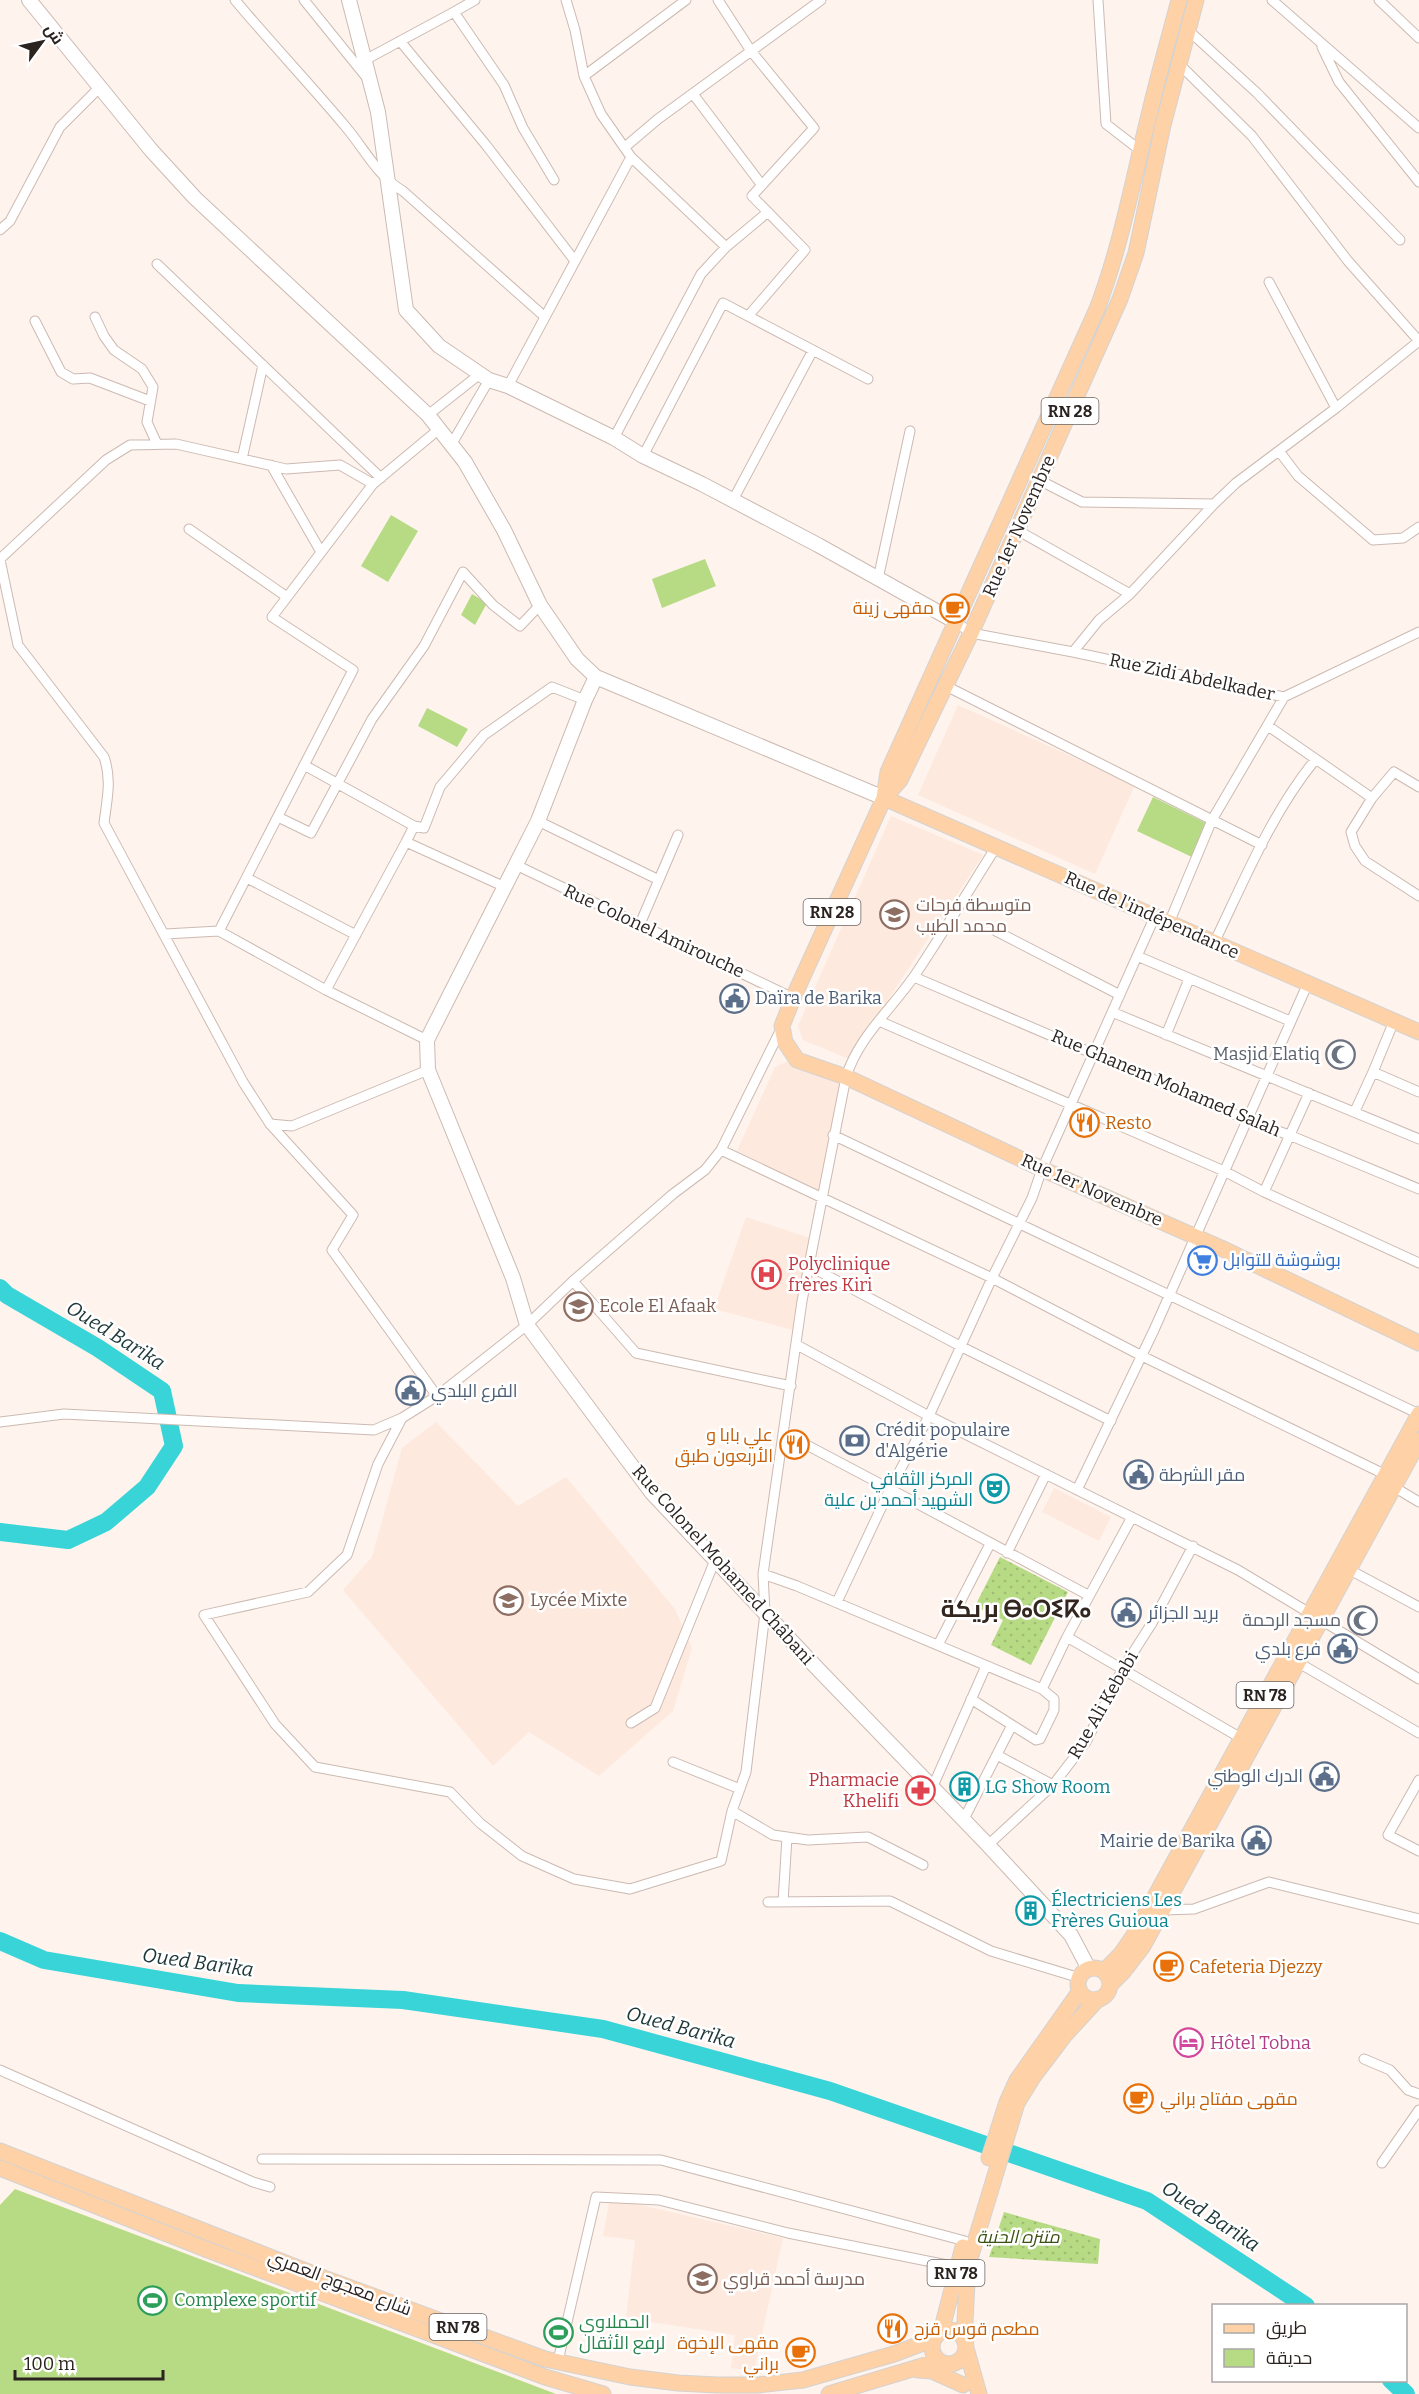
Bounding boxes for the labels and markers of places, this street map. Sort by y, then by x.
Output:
cafe icon: مقهى زينة [939,592,971,624]
place label: مقهى زينة [853,597,934,619]
place label: متوسطة فرحات محمد الطيب [916,894,1031,937]
school or university icon: متوسطة فرحات محمد الطيب [879,899,911,931]
public building icon: Daïra de Barika [718,982,750,1014]
place label: Daïra de Barika [755,987,882,1009]
mosque icon: Masjid Elatiq [1325,1038,1357,1070]
place label: Masjid Elatiq [1213,1043,1321,1065]
restaurant icon: Resto [1068,1107,1100,1139]
place label: Resto [1105,1112,1152,1134]
supermarket icon: بوشوشة للتوابل [1186,1244,1218,1276]
place label: بوشوشة للتوابل [1223,1249,1341,1271]
place label: Polyclinique frères Kiri [788,1253,890,1296]
hospital icon: Polyclinique frères Kiri [751,1258,783,1290]
school or university icon: Ecole El Afaak [562,1290,594,1322]
place label: Ecole El Afaak [599,1295,717,1317]
public building icon: الفرع البلدي [394,1375,426,1407]
place label: الفرع البلدي [431,1380,518,1405]
place label: Crédit populaire d'Algérie [875,1419,1010,1462]
place label: علي بابا و الأربعون طبق [675,1424,773,1468]
bank icon: Crédit populaire d'Algérie [838,1424,870,1456]
restaurant icon: علي بابا و الأربعون طبق [778,1429,810,1461]
public building icon: مقر الشرطة [1122,1459,1154,1491]
place label: مقر الشرطة [1159,1464,1245,1486]
place label: المركز الثقافي الشهيد أحمد بن علية [824,1468,973,1511]
theatre icon: المركز الثقافي الشهيد أحمد بن علية [978,1473,1010,1505]
school or university icon: Lycée Mixte [493,1584,525,1616]
place label: Lycée Mixte [530,1589,627,1611]
public building icon: بريد الجزائر [1111,1597,1143,1629]
place label: بريد الجزائر [1147,1602,1219,1624]
mosque icon: مسجد الرحمة [1346,1604,1378,1636]
place label: مسجد الرحمة [1242,1609,1341,1631]
public building icon: فرع بلدي [1326,1633,1358,1665]
place label: فرع بلدي [1255,1638,1321,1663]
public building icon: الدرك الوطني [1308,1760,1340,1792]
place label: الدرك الوطني [1208,1765,1303,1790]
place label: Pharmacie Khelifi [809,1769,899,1812]
building icon: LG Show Room [948,1771,980,1803]
pharmacy icon: Pharmacie Khelifi [904,1774,936,1806]
place label: LG Show Room [985,1776,1110,1798]
public building icon: Mairie de Barika [1240,1825,1272,1857]
place label: Mairie de Barika [1100,1830,1235,1852]
place label: Électriciens Les Frères Guioua [1051,1888,1182,1932]
building icon: Électriciens Les Frères Guioua [1014,1894,1046,1926]
cafe icon: Cafeteria Djezzy [1152,1951,1184,1983]
place label: Cafeteria Djezzy [1189,1956,1323,1978]
hotel icon: Hôtel Tobna [1173,2027,1205,2059]
place label: Hôtel Tobna [1210,2032,1311,2054]
cafe icon: مقهى مفتاح براني [1123,2083,1155,2115]
place label: مقهى مفتاح براني [1160,2088,1298,2113]
school or university icon: مدرسة أحمد قراوي [686,2263,718,2295]
place label: مدرسة أحمد قراوي [723,2268,865,2293]
sports icon: Complexe sportif [137,2284,169,2316]
place label: Complexe sportif [174,2289,318,2311]
place label: الحملاوي لرفع الأثقال [579,2311,665,2355]
restaurant icon: مطعم قوس قزح [877,2313,909,2345]
sports icon: الحملاوي لرفع الأثقال [542,2316,574,2348]
place label: مطعم قوس قزح [914,2318,1039,2341]
place label: مقهى الإخوة براني [677,2332,779,2378]
cafe icon: مقهى الإخوة براني [784,2337,816,2369]

